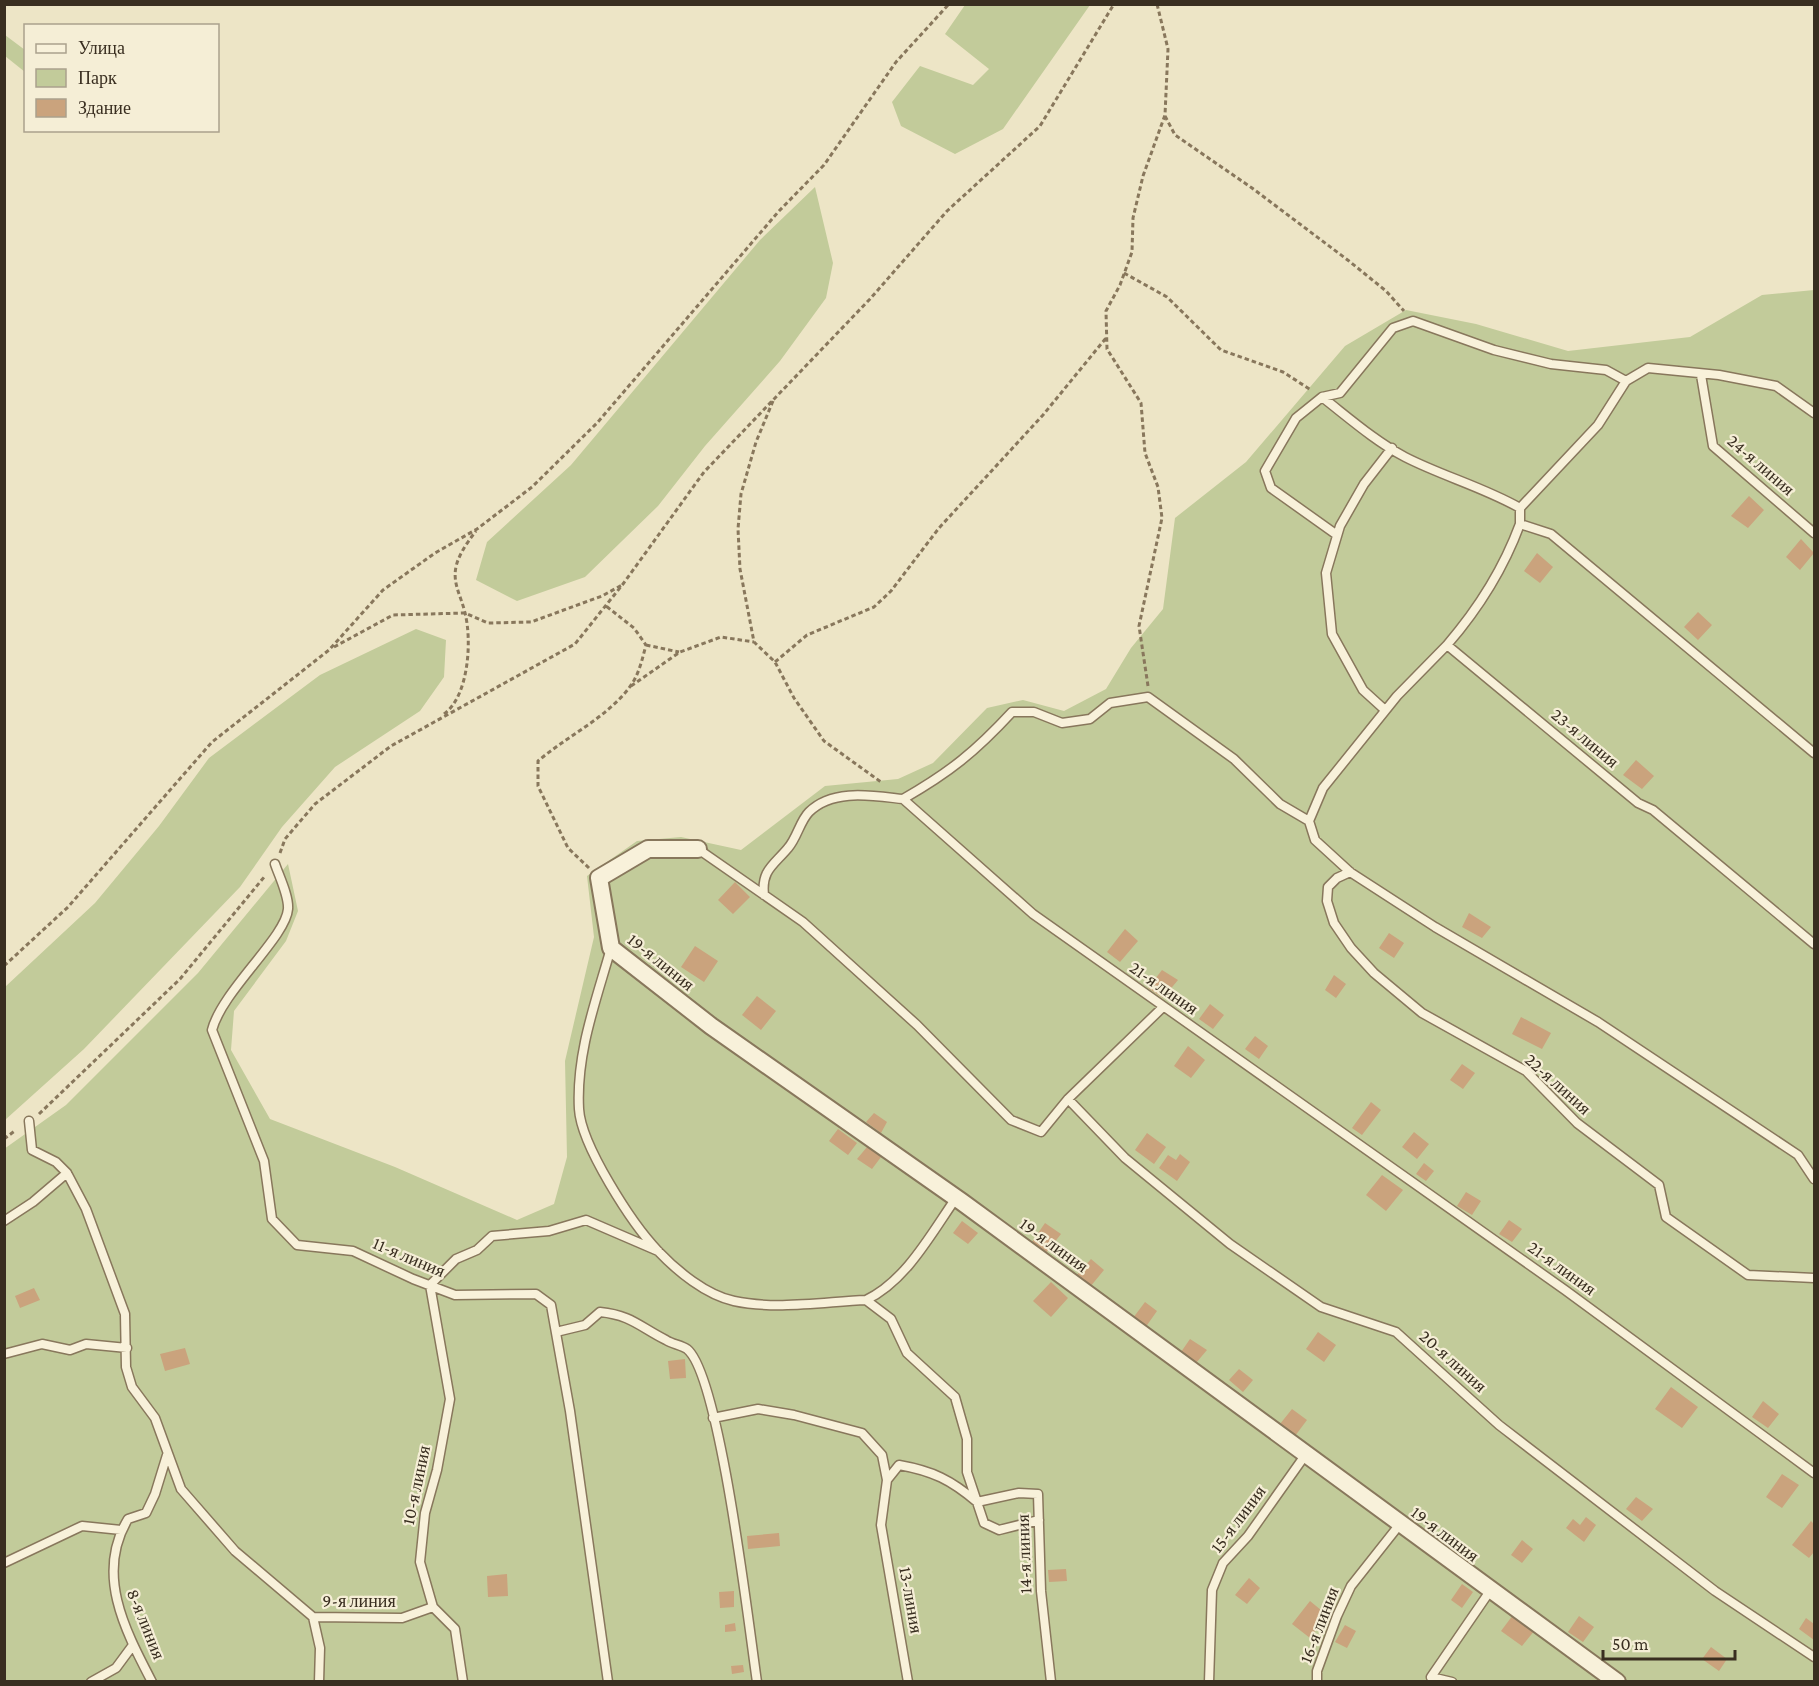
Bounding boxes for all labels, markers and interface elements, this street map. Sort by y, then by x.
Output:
legend [24,24,219,132]
text: Улица [78,38,125,58]
text: Парк [78,68,117,88]
text: Здание [78,98,131,118]
street label: 24-я линия [1723,431,1799,499]
street label: 23-я линия [1547,704,1623,772]
street label: 19-я линия [624,929,698,995]
street label: 21-я линия [1126,957,1202,1019]
street label: 22-я линия [1521,1049,1595,1119]
street label: 19-я линия [1016,1214,1092,1276]
street label: 11-я линия [370,1233,448,1281]
street label: 21-я линия [1524,1237,1600,1299]
street label: 20-я линия [1415,1326,1491,1396]
street label: 10-я линия [398,1444,434,1526]
street label: 15-я линия [1206,1481,1270,1557]
street label: 19-я линия [1407,1502,1483,1566]
street label: 14-я линия [1013,1514,1035,1594]
street label: 13-линия [895,1565,927,1635]
street label: 16-я линия [1295,1584,1343,1666]
street label: 8-я линия [123,1586,169,1662]
street label: 9-я линия [322,1591,396,1611]
scale bar [1603,1623,1735,1661]
text: 50 m [1612,1634,1649,1654]

